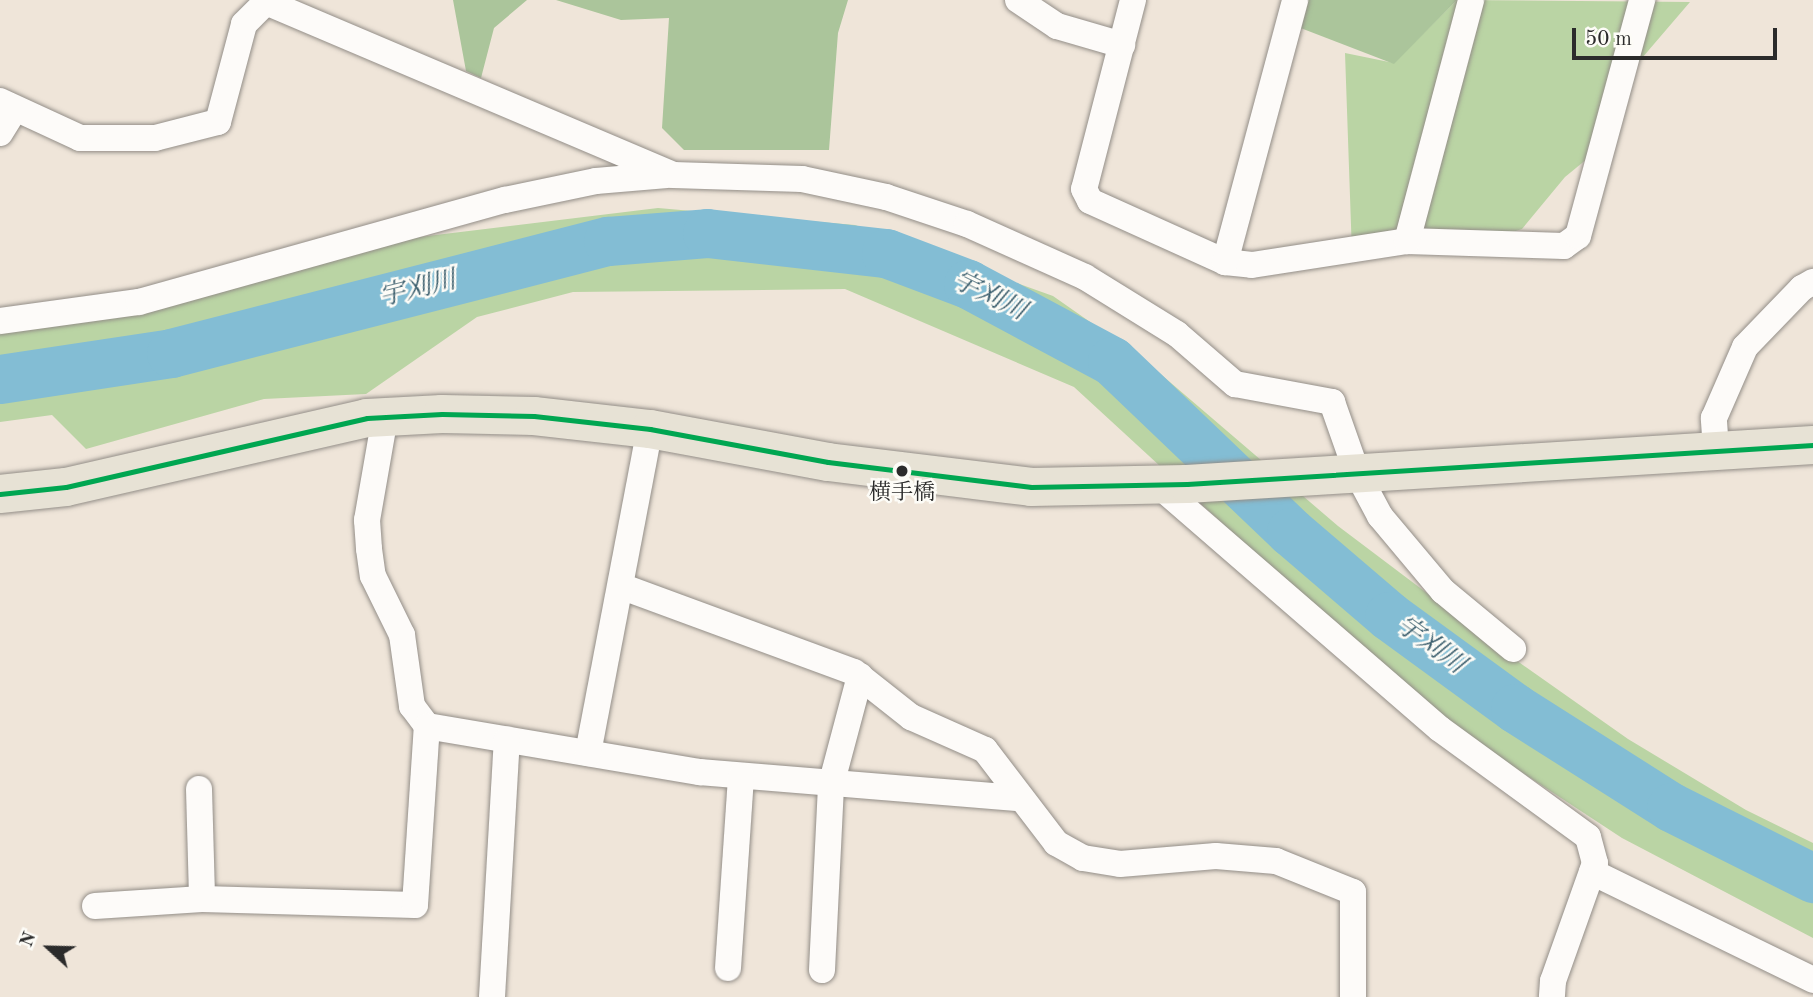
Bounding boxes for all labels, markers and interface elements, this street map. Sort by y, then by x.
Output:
scale bar [1575,14,1780,58]
text: 50 m [1585,29,1632,50]
water label: 宇刈川 [376,265,460,315]
water label: 宇刈川 [947,266,1031,328]
marker: 横手橋 [895,464,909,478]
place label: 横手橋 [869,481,935,507]
water label: 宇刈川 [1389,610,1471,682]
north arrow [14,913,84,983]
text: N [18,930,41,950]

